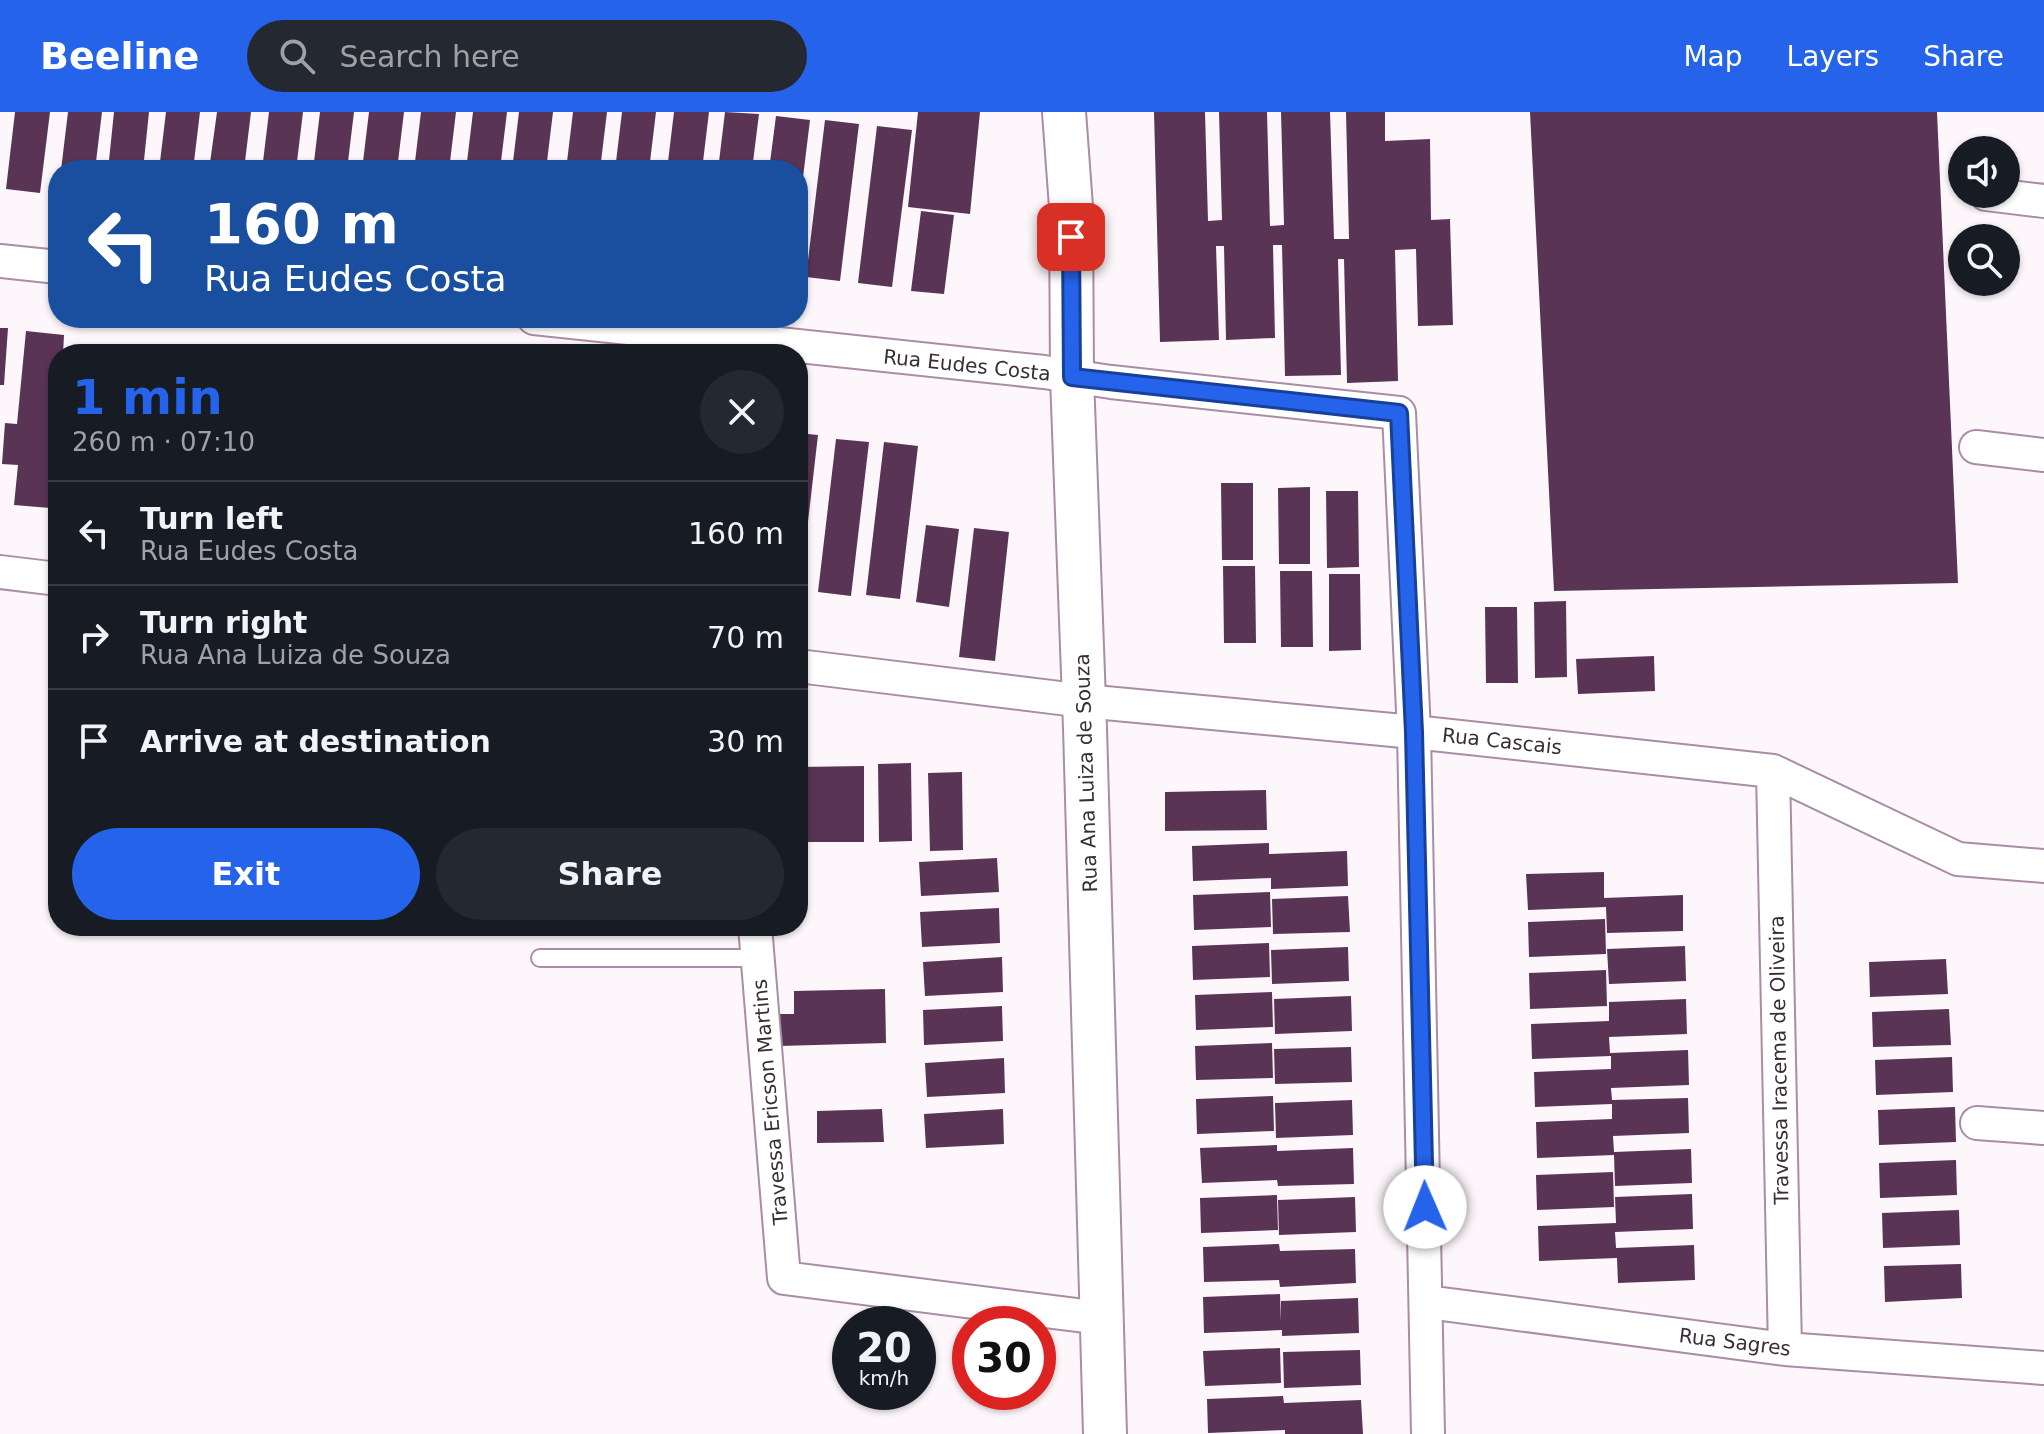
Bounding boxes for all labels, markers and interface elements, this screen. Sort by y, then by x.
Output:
search box [247,20,807,92]
text: Beeline [40,34,199,78]
icon: search [275,34,319,78]
text: Search here [339,39,520,74]
text: Map [1683,40,1743,73]
text: Layers [1787,40,1879,73]
text: Share [1923,40,2004,73]
map controls [1948,136,2020,296]
button: sound [1948,136,2020,208]
text: 160 m [204,191,399,256]
icon: left [72,192,176,296]
pin [1037,203,1105,271]
icon: arrive [1049,215,1093,259]
button: search [1948,224,2020,296]
text: Rua Eudes Costa [204,258,507,299]
street label: Rua Eudes Costa [882,344,1052,386]
text: 1 min [72,369,223,425]
button: close [700,370,784,454]
text: 260 m · 07:10 [72,427,255,457]
text: Turn left [140,501,283,536]
icon: left [72,511,116,555]
text: 160 m [688,516,784,551]
text: Rua Eudes Costa [140,536,359,566]
text: Turn right [140,605,307,640]
icon: right [72,615,116,659]
text: 70 m [707,620,784,655]
text: Rua Ana Luiza de Souza [140,640,451,670]
street label: Rua Ana Luiza de Souza [1070,653,1102,893]
icon: arrive [72,719,116,763]
street label: Rua Cascais [1441,723,1563,759]
text: Arrive at destination [140,724,491,759]
text: 30 m [707,724,784,759]
button: Exit [72,828,420,920]
button: Share [436,828,784,920]
street label: Travessa Iracema de Oliveira [1764,915,1794,1206]
street label: Travessa Ericson Martins [747,978,793,1227]
position arrow [1383,1165,1467,1249]
speed limit sign: 30 [952,1306,1056,1410]
street label: Rua Sagres [1678,1323,1792,1361]
text: 20 [856,1325,912,1371]
text: km/h [859,1366,909,1390]

